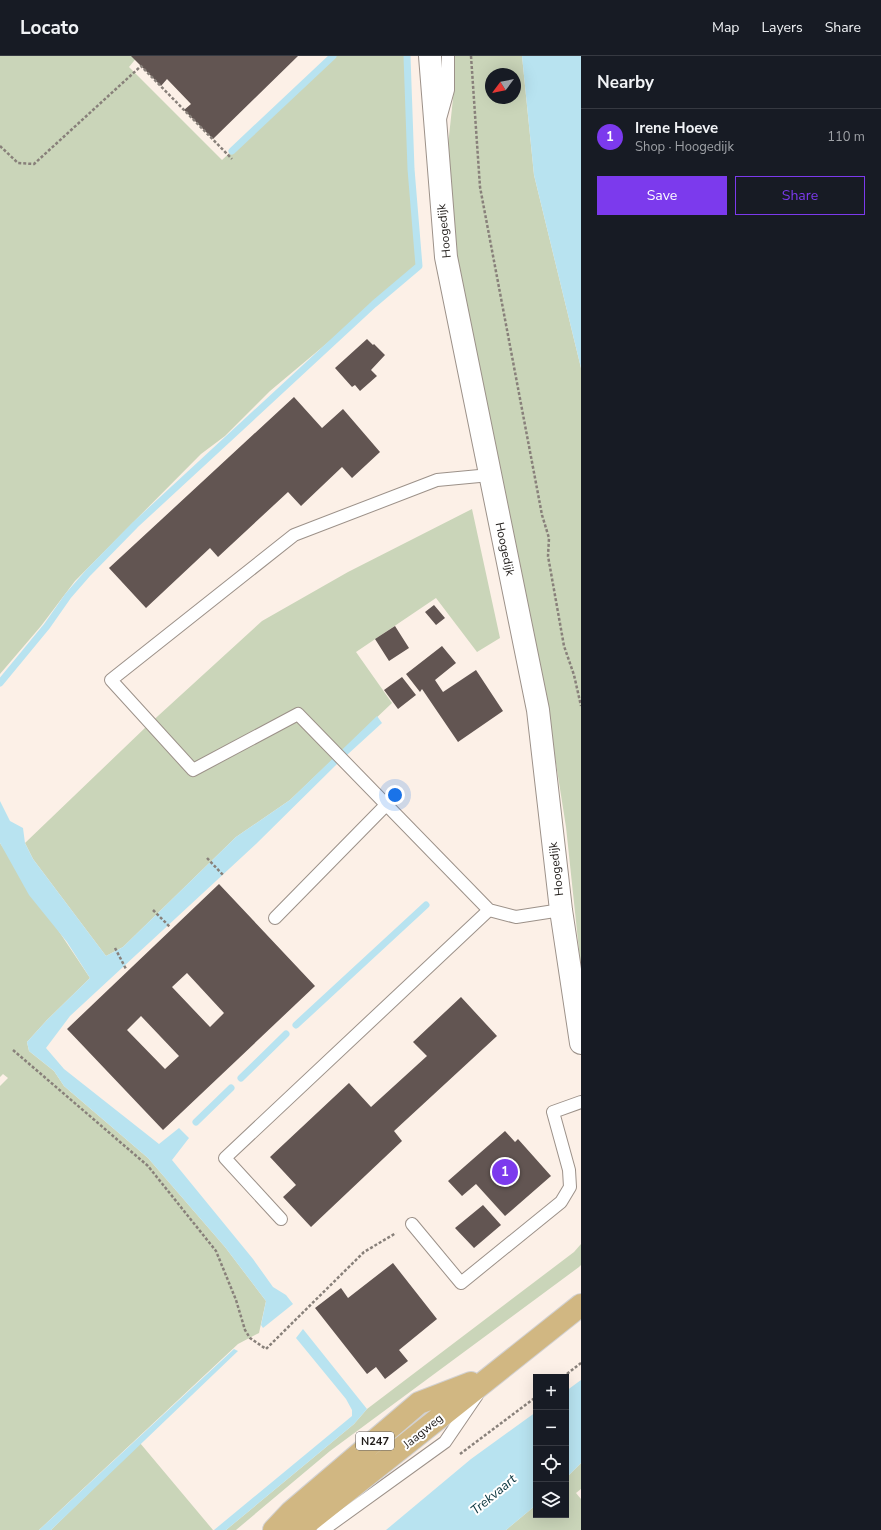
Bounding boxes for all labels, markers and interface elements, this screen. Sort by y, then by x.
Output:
text: Locato [20,15,79,41]
text: Map [712,18,739,37]
text: Layers [761,18,803,37]
text: Share [825,18,861,37]
north arrow [485,68,521,104]
text: Nearby [597,71,654,94]
text: Irene Hoeve [635,118,718,138]
text: 1 [606,128,614,146]
text: 110 m [827,128,865,146]
text: Shop · Hoogedijk [635,138,734,156]
button: Save [597,176,727,215]
button: Share [735,176,865,215]
street label: Hoogedijk [433,202,455,259]
street label: Hoogedijk [492,521,519,578]
your location [385,785,405,805]
street label: Hoogedijk [545,840,567,897]
pin: 1 [492,1157,518,1187]
map controls [533,1374,569,1518]
button: + [533,1374,569,1410]
street label: Jaagweg [399,1410,446,1453]
button: − [533,1410,569,1446]
road number: N247 [356,1432,394,1450]
button: locate [533,1446,569,1482]
water label: Trekvaart [467,1470,521,1519]
button: layers [533,1482,569,1518]

